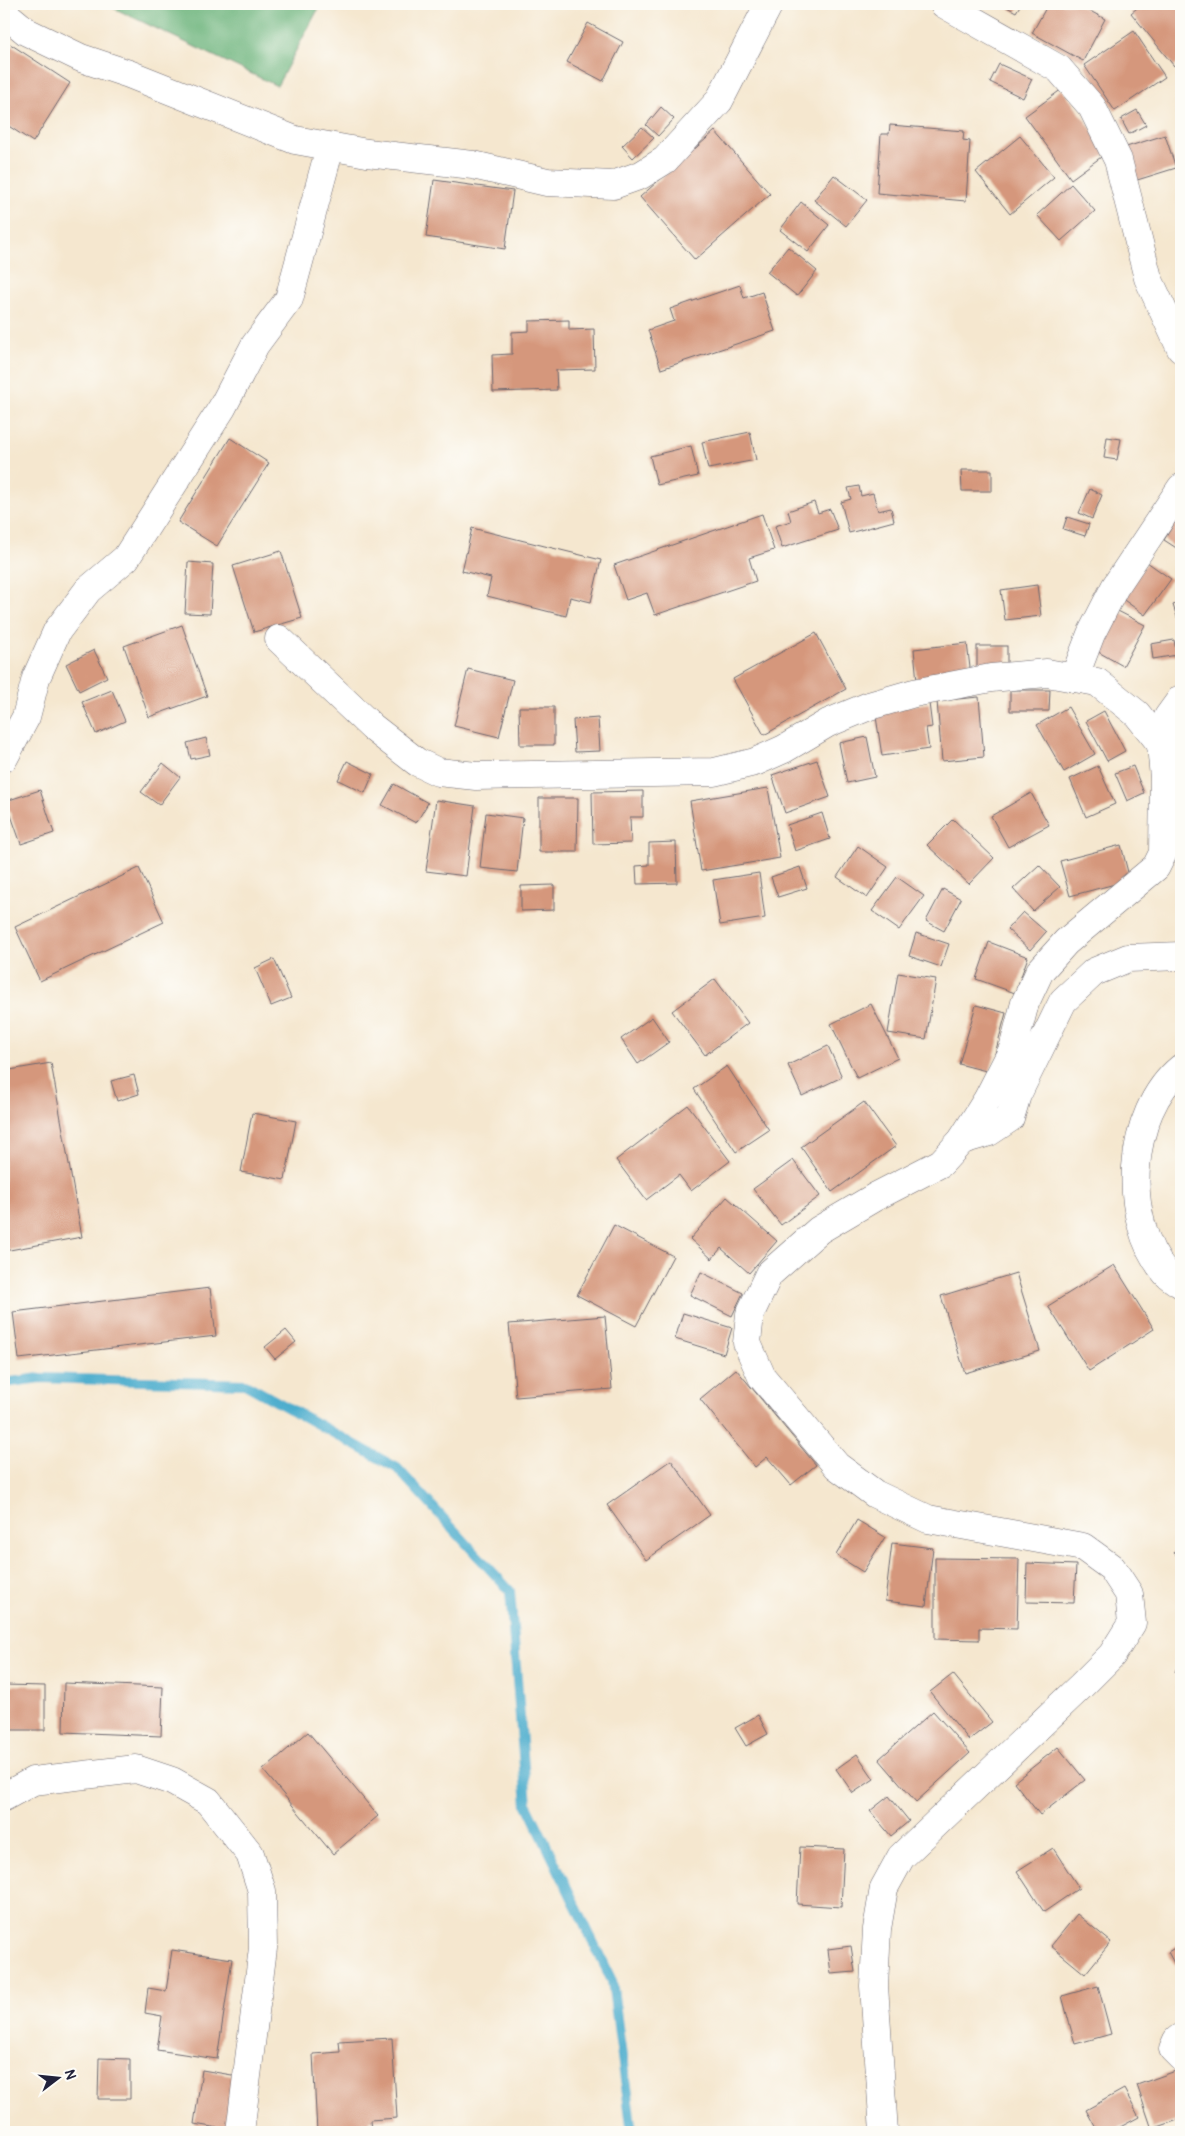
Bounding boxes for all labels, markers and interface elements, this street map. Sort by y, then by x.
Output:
north arrow [32,2054,82,2104]
text: N [61,2068,79,2081]

